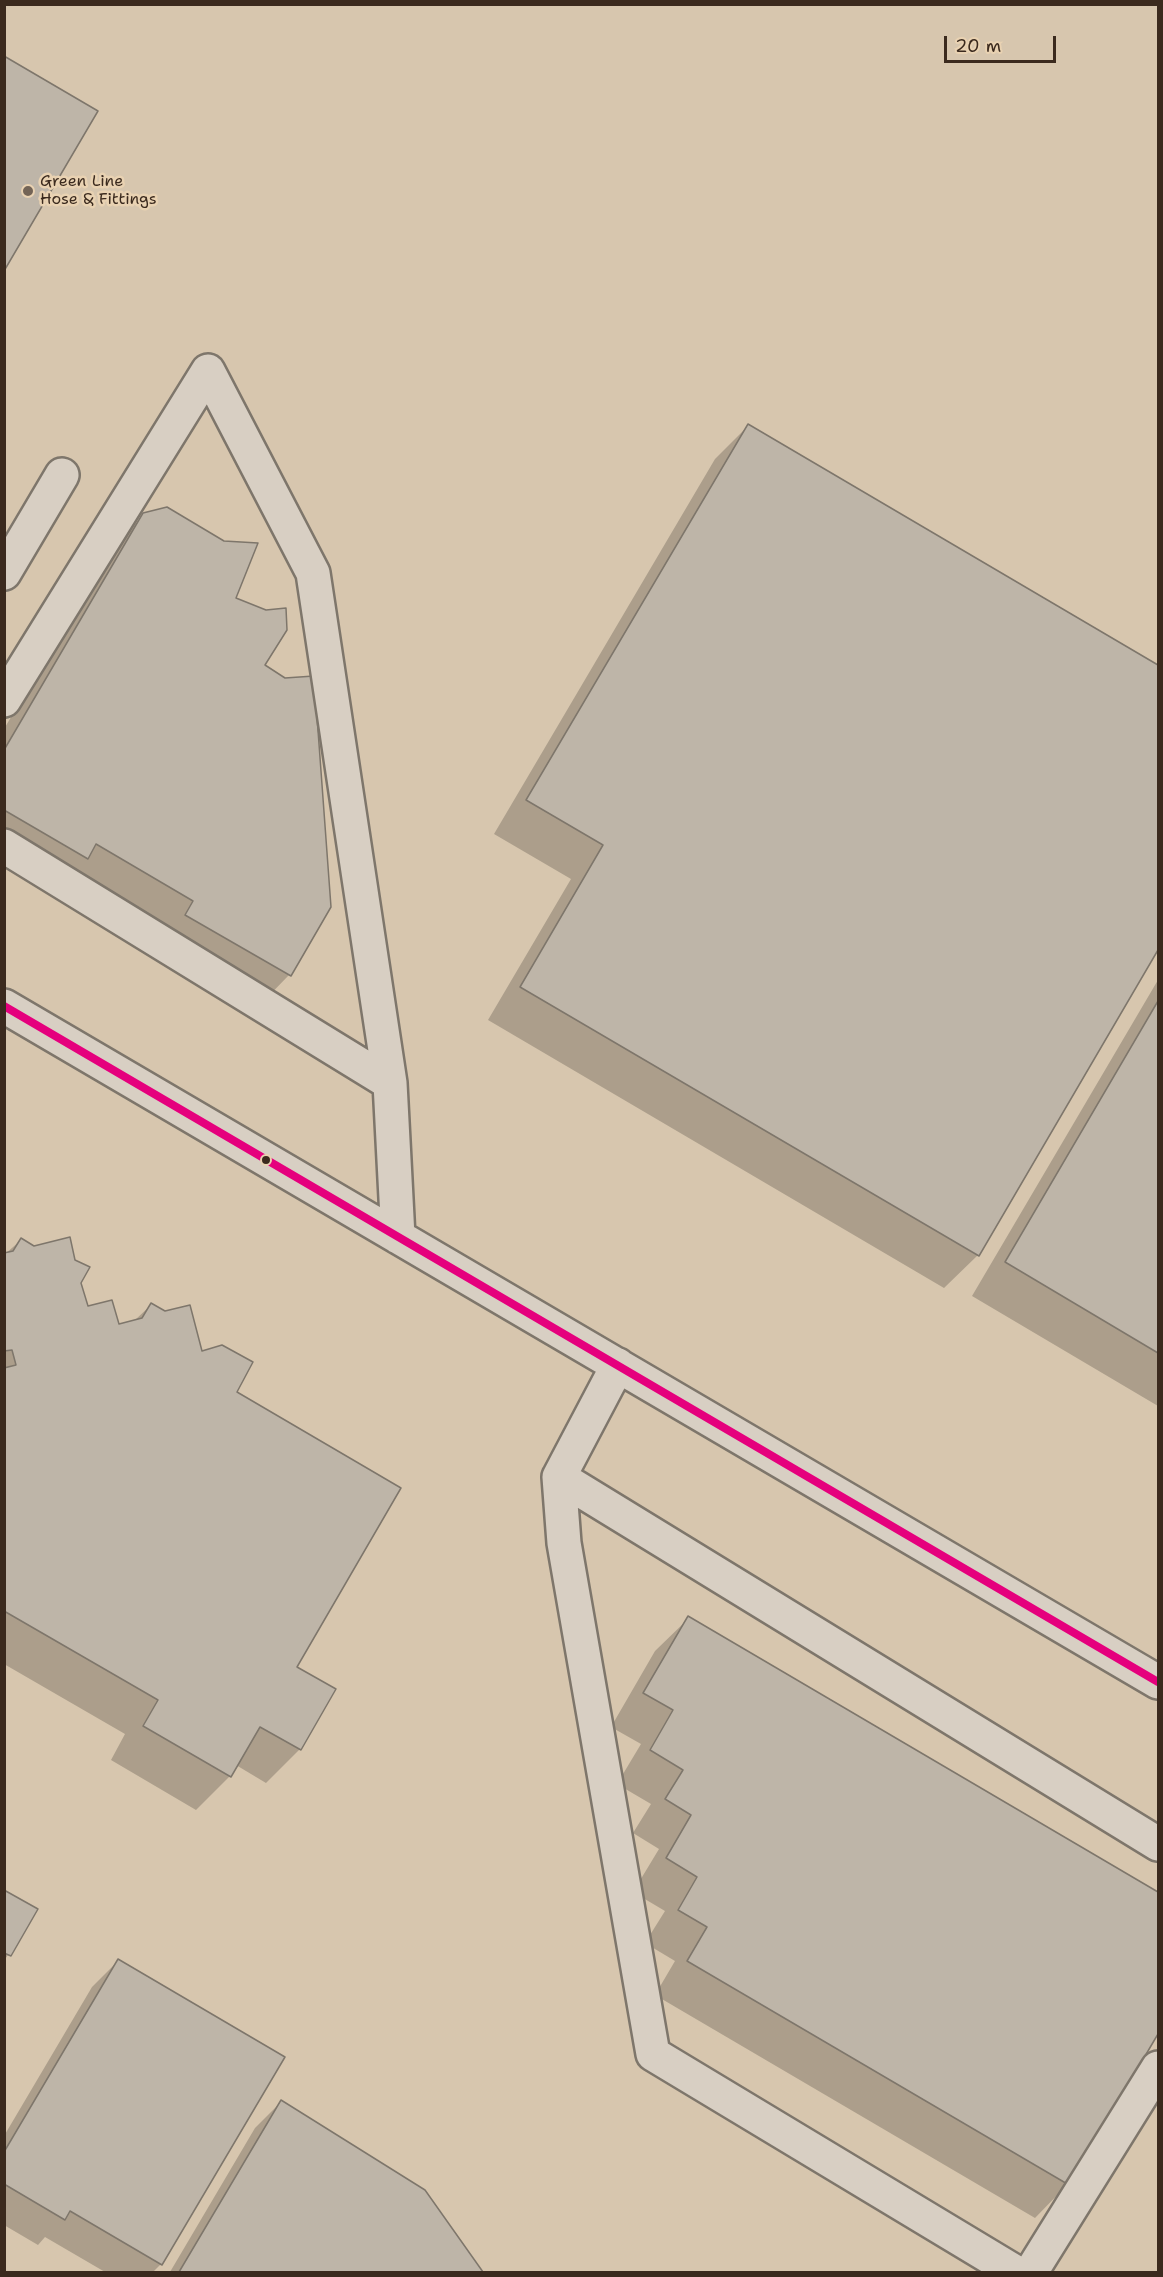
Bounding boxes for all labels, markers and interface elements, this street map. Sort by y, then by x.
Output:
scale bar [947,24,1060,62]
text: 20 m [955,34,1001,58]
place label: Green Line Hose & Fittings [40,172,157,210]
marker: Green Line Hose & Fittings [21,184,35,198]
unlabelled marker [260,1154,272,1166]

